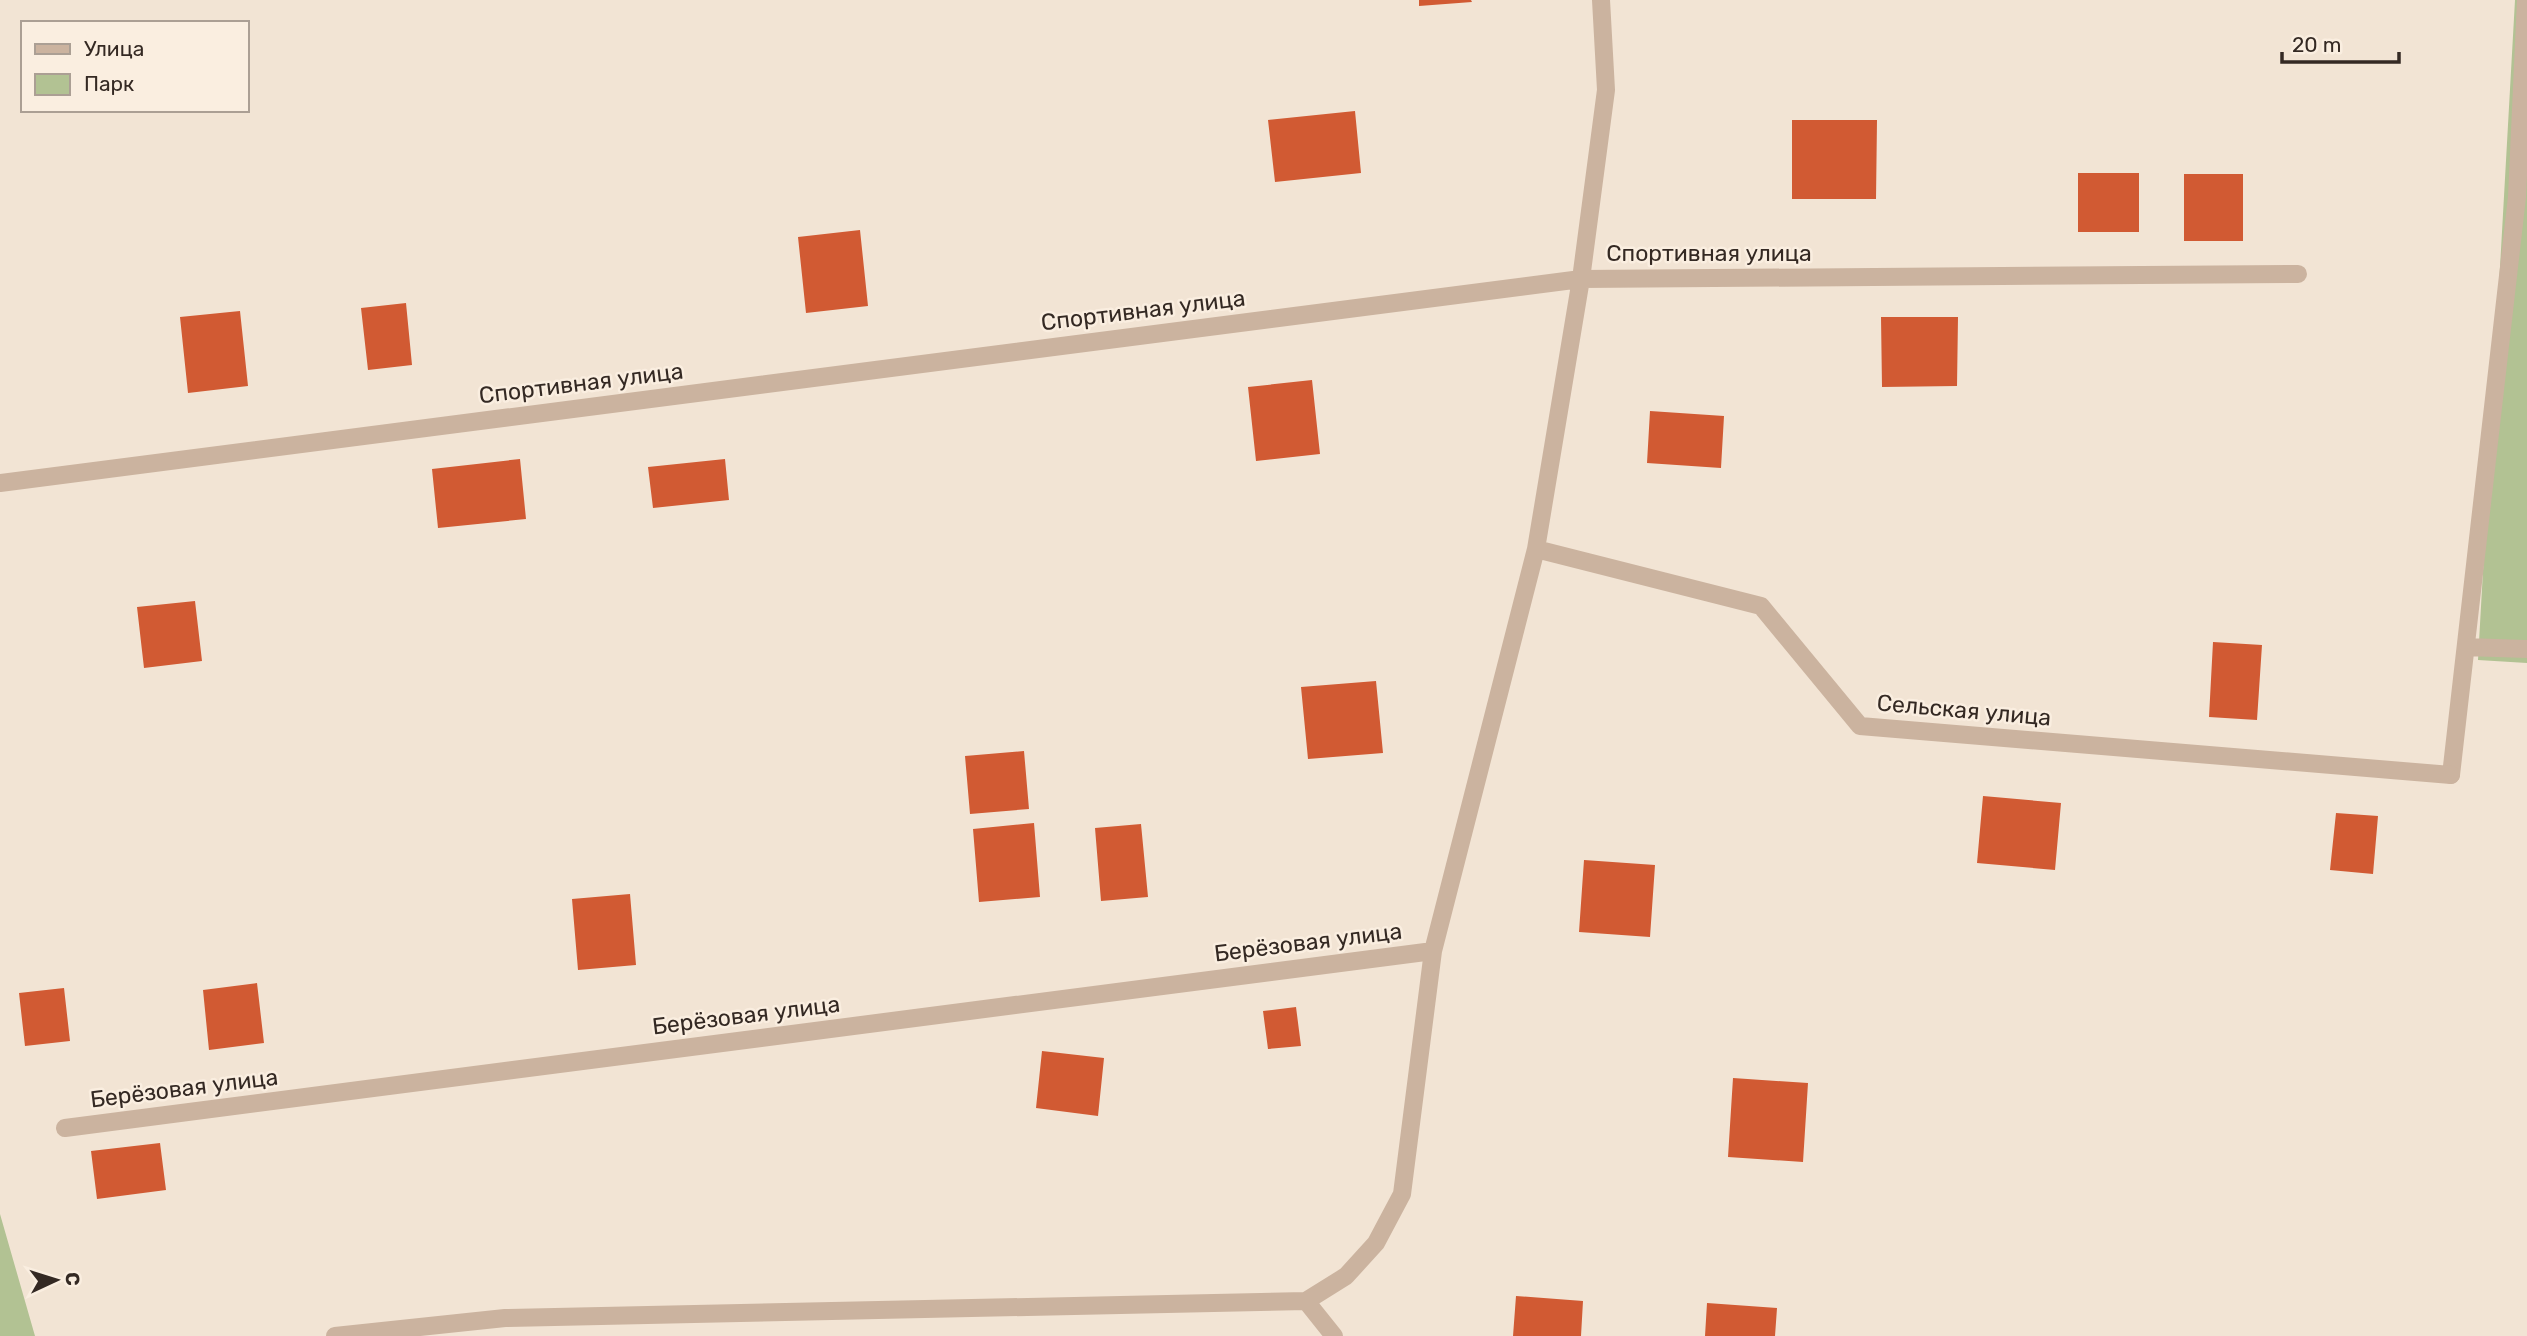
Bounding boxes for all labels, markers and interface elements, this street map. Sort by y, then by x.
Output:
legend [21,21,248,112]
scale bar [2282,21,2399,65]
text: 20 m [2292,32,2341,57]
text: Улица [84,36,144,61]
text: Парк [84,71,134,96]
street label: Спортивная улица [1606,239,1812,267]
street label: Спортивная улица [1039,284,1247,336]
street label: Спортивная улица [477,357,685,409]
street label: Сельская улица [1876,688,2052,732]
street label: Берёзовая улица [1212,917,1404,967]
street label: Берёзовая улица [650,990,842,1040]
street label: Берёзовая улица [88,1063,280,1113]
north arrow [21,1245,91,1315]
text: С [61,1271,84,1286]

